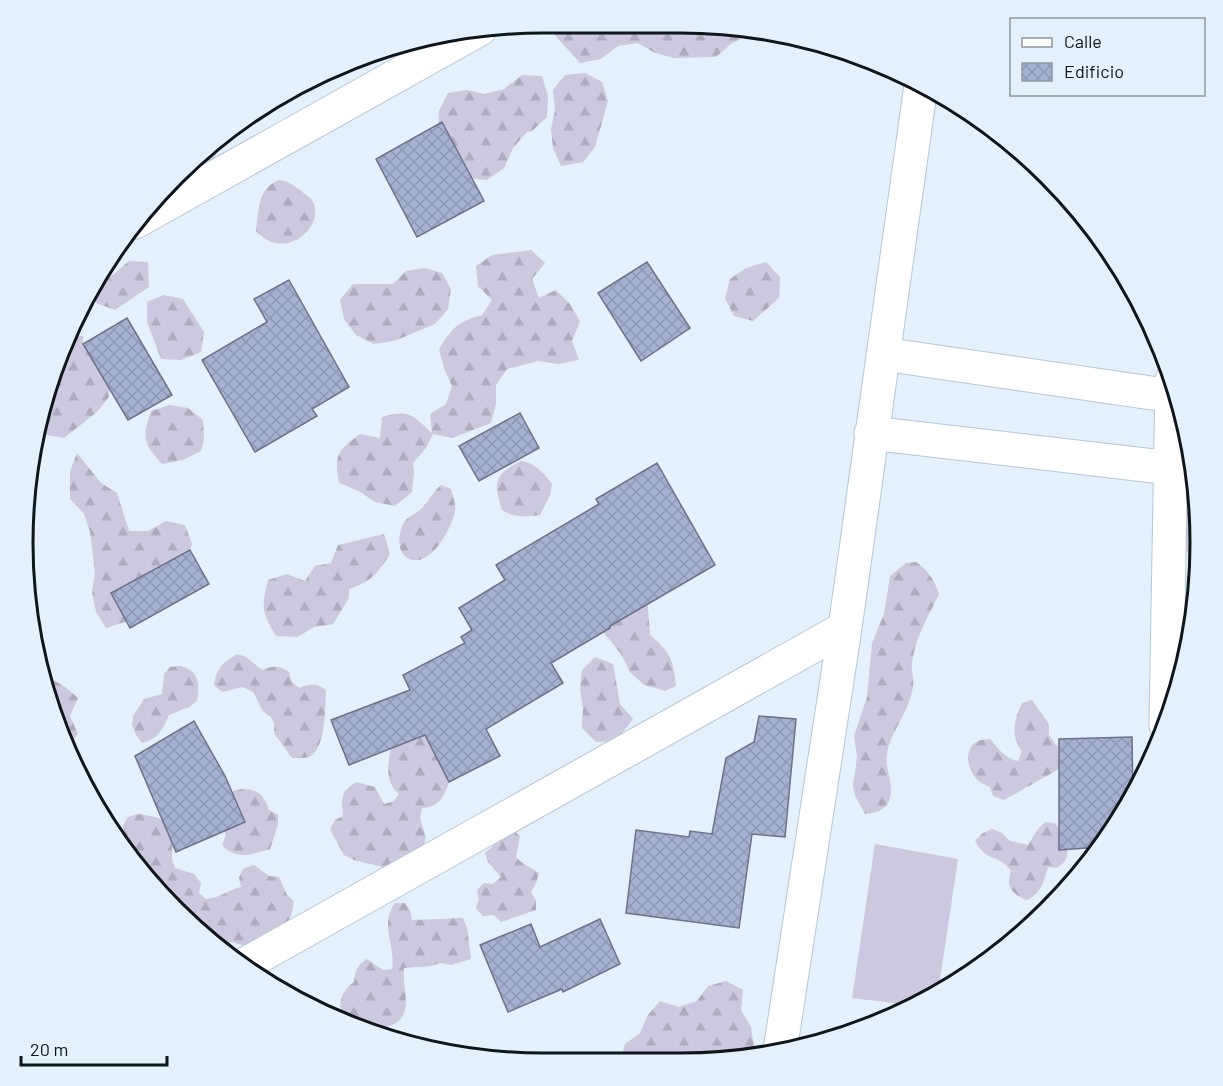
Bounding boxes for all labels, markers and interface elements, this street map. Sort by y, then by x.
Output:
legend [1010,18,1205,96]
text: Calle [1064,30,1102,52]
text: Edificio [1064,60,1124,82]
scale bar [21,1029,166,1067]
text: 20 m [30,1038,68,1060]

